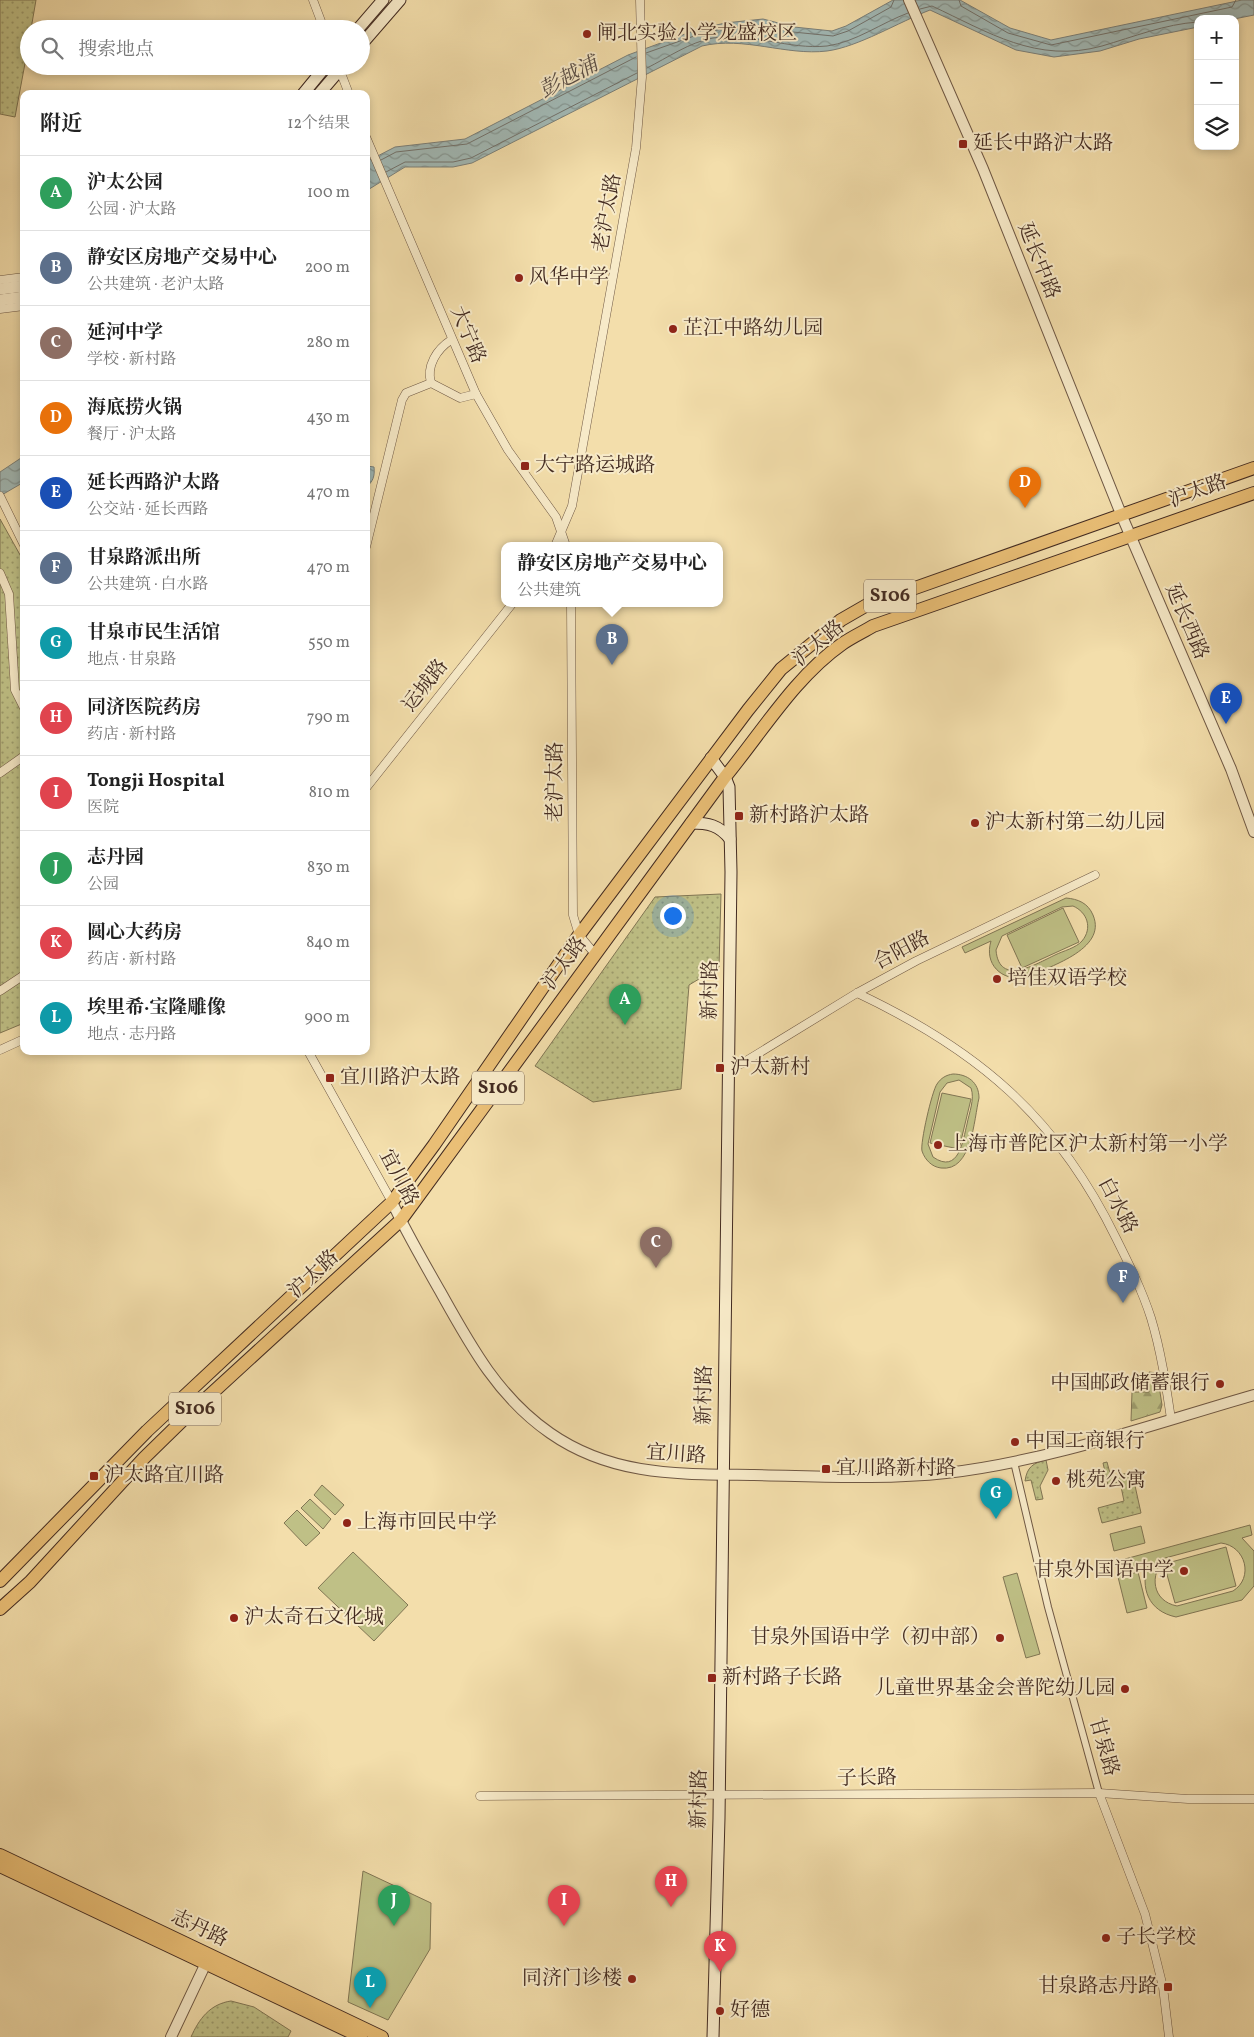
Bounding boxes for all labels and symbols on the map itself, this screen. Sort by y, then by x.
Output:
place label: 闸北实验小学龙盛校区 [597,20,797,48]
marker: 闸北实验小学龙盛校区 [581,28,593,40]
water label: 彭越浦 [534,49,606,106]
place label: 延长中路沪太路 [973,130,1113,158]
marker: 延长中路沪太路 [957,138,969,150]
street label: 老沪太路 [587,171,629,255]
street label: 延长中路 [1010,219,1066,303]
place label: 风华中学 [529,264,609,292]
marker: 风华中学 [513,272,525,284]
street label: 大宁路 [442,302,492,368]
place label: 芷江中路幼儿园 [683,315,823,343]
marker: 芷江中路幼儿园 [667,323,679,335]
place label: 大宁路运城路 [535,452,655,480]
marker: 大宁路运城路 [519,460,531,472]
pin: D [1009,467,1041,508]
street label: 沪太路 [1165,469,1231,515]
road number: S106 [864,580,916,612]
street label: 延长西路 [1157,580,1215,664]
street label: 沪太路 [787,614,851,674]
pin: B [596,624,628,665]
street label: 运城路 [396,654,456,718]
pin: E [1210,683,1242,724]
street label: 老沪太路 [542,742,570,822]
place label: 新村路沪太路 [749,802,869,830]
place label: 沪太新村第二幼儿园 [985,809,1165,837]
marker: 新村路沪太路 [733,810,745,822]
marker: 沪太新村第二幼儿园 [969,817,981,829]
your location [660,903,686,929]
street label: 合阳路 [869,925,935,977]
street label: 沪太路 [536,932,594,996]
street label: 新村路 [696,960,726,1020]
place label: 培佳双语学校 [1007,965,1127,993]
marker: 培佳双语学校 [991,973,1003,985]
pin: A [609,984,641,1025]
place label: 沪太新村 [730,1054,810,1082]
marker: 沪太新村 [714,1062,726,1074]
place label: 宜川路沪太路 [340,1064,460,1092]
marker: 宜川路沪太路 [324,1072,336,1084]
road number: S106 [472,1072,524,1104]
place label: 上海市普陀区沪太新村第一小学 [948,1131,1228,1159]
marker: 上海市普陀区沪太新村第一小学 [932,1139,944,1151]
street label: 宜川路 [372,1145,424,1211]
street label: 白水路 [1091,1173,1143,1239]
pin: C [640,1227,672,1268]
street label: 沪太路 [283,1244,345,1306]
pin: F [1107,1262,1139,1303]
street label: 新村路 [690,1365,720,1425]
place label: 中国邮政储蓄银行 [1050,1370,1210,1398]
marker: 中国邮政储蓄银行 [1214,1378,1226,1390]
road number: S106 [169,1392,221,1426]
place label: 中国工商银行 [1025,1428,1145,1456]
marker: 中国工商银行 [1009,1436,1021,1448]
street label: 宜川路 [645,1439,707,1471]
place label: 宜川路新村路 [836,1455,956,1483]
place label: 沪太路宜川路 [104,1462,224,1490]
marker: 宜川路新村路 [820,1463,832,1475]
place label: 桃苑公寓 [1066,1467,1146,1495]
marker: 沪太路宜川路 [88,1470,100,1482]
marker: 桃苑公寓 [1050,1475,1062,1487]
pin: G [980,1478,1012,1519]
place label: 上海市回民中学 [357,1509,497,1537]
marker: 上海市回民中学 [341,1517,353,1529]
place label: 甘泉外国语中学 [1034,1557,1174,1585]
marker: 甘泉外国语中学 [1178,1565,1190,1577]
place label: 沪太奇石文化城 [244,1604,384,1632]
marker: 沪太奇石文化城 [228,1612,240,1624]
place label: 甘泉外国语中学（初中部） [750,1624,990,1652]
marker: 甘泉外国语中学（初中部） [994,1632,1006,1644]
place label: 新村路子长路 [722,1664,842,1692]
marker: 新村路子长路 [706,1672,718,1684]
place label: 儿童世界基金会普陀幼儿园 [875,1675,1115,1703]
marker: 儿童世界基金会普陀幼儿园 [1119,1683,1131,1695]
street label: 甘泉路 [1081,1714,1125,1780]
street label: 子长路 [837,1764,897,1794]
street label: 新村路 [685,1769,715,1829]
pin: H [655,1866,687,1907]
pin: J [378,1885,410,1926]
pin: I [548,1885,580,1926]
street label: 志丹路 [166,1904,232,1954]
place label: 子长学校 [1116,1924,1196,1952]
pin: K [704,1931,736,1972]
marker: 子长学校 [1100,1932,1112,1944]
place label: 同济门诊楼 [522,1965,622,1993]
pin: L [354,1967,386,2008]
marker: 同济门诊楼 [626,1973,638,1985]
place label: 甘泉路志丹路 [1038,1973,1158,2001]
marker: 甘泉路志丹路 [1162,1981,1174,1993]
place label: 好德 [730,1997,770,2025]
marker: 好德 [714,2005,726,2017]

